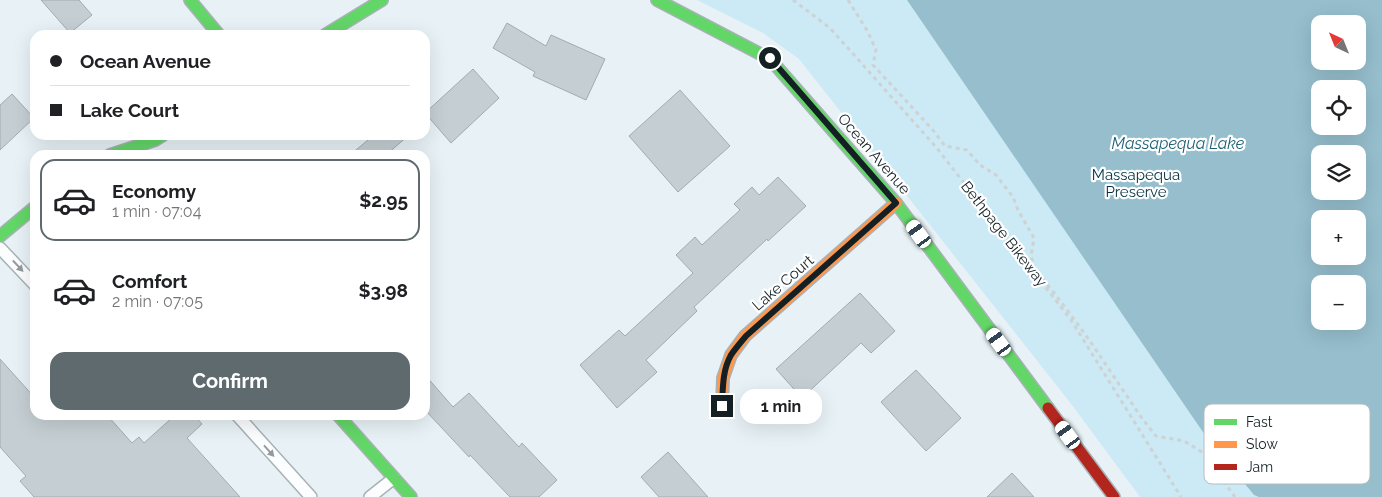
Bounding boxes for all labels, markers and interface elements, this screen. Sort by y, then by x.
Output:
north arrow [1311,15,1366,70]
map controls [1311,15,1366,330]
route start [759,47,781,69]
text: Ocean Avenue [80,50,211,72]
button: locate [1311,80,1366,135]
text: Lake Court [80,99,179,121]
street label: Ocean Avenue [834,110,914,198]
water label: Massapequa Lake [1112,134,1245,153]
button: layers [1311,145,1366,200]
park label: Massapequa Preserve [1092,166,1180,201]
icon: car [52,178,97,223]
street label: Bethpage Bikeway [957,178,1051,290]
text: Economy [112,180,196,202]
text: $2.95 [359,189,408,211]
text: 1 min · 07:04 [112,202,201,221]
button: + [1311,210,1366,265]
car [904,217,933,251]
street label: Lake Court [749,251,817,315]
one-way arrow [12,260,23,273]
icon: car [52,268,97,313]
text: Comfort [112,270,187,292]
button: − [1311,275,1366,330]
text: $3.98 [359,279,408,301]
text: 2 min · 07:05 [112,292,203,311]
car [984,325,1013,359]
button: Confirm [50,352,410,410]
callout: 1 min [740,388,822,424]
route end [711,395,733,417]
text: 1 min [761,397,801,416]
legend [1204,404,1370,484]
text: Fast [1246,414,1273,430]
car [1053,418,1082,452]
text: Slow [1246,436,1278,452]
one-way arrow [263,445,275,457]
text: Jam [1246,459,1273,475]

